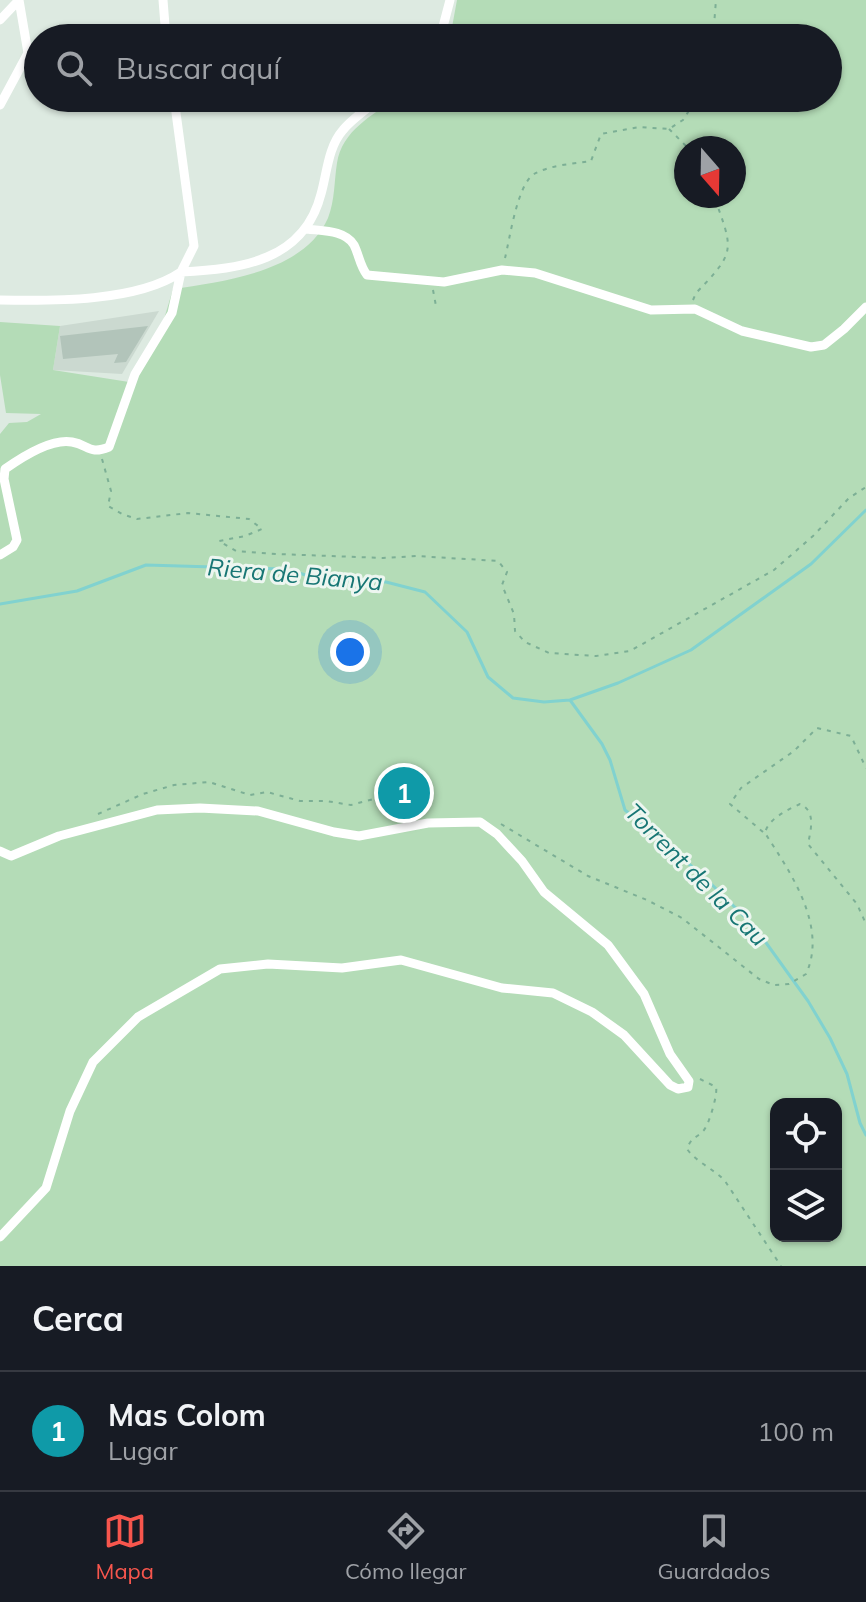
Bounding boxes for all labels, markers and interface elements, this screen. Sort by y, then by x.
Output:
search box [24,24,842,112]
icon: search [52,46,96,90]
text: Buscar aquí [116,49,281,87]
north arrow [674,136,746,208]
water label: Riera de Bianya [206,551,384,597]
your location [330,632,370,672]
pin: 1 [378,763,430,823]
water label: Torrent de la Cau [619,797,774,952]
map controls [770,1098,842,1242]
button: locate [770,1098,842,1170]
button: layers [770,1170,842,1242]
text: Cerca [32,1297,124,1340]
text: Mas Colom [108,1396,266,1434]
text: 1 [50,1415,66,1448]
text: 100 m [758,1415,834,1448]
text: Lugar [108,1434,178,1467]
tab: Mapa [96,1509,154,1585]
tab: Cómo llegar [345,1509,466,1585]
tab: Guardados [658,1509,770,1585]

